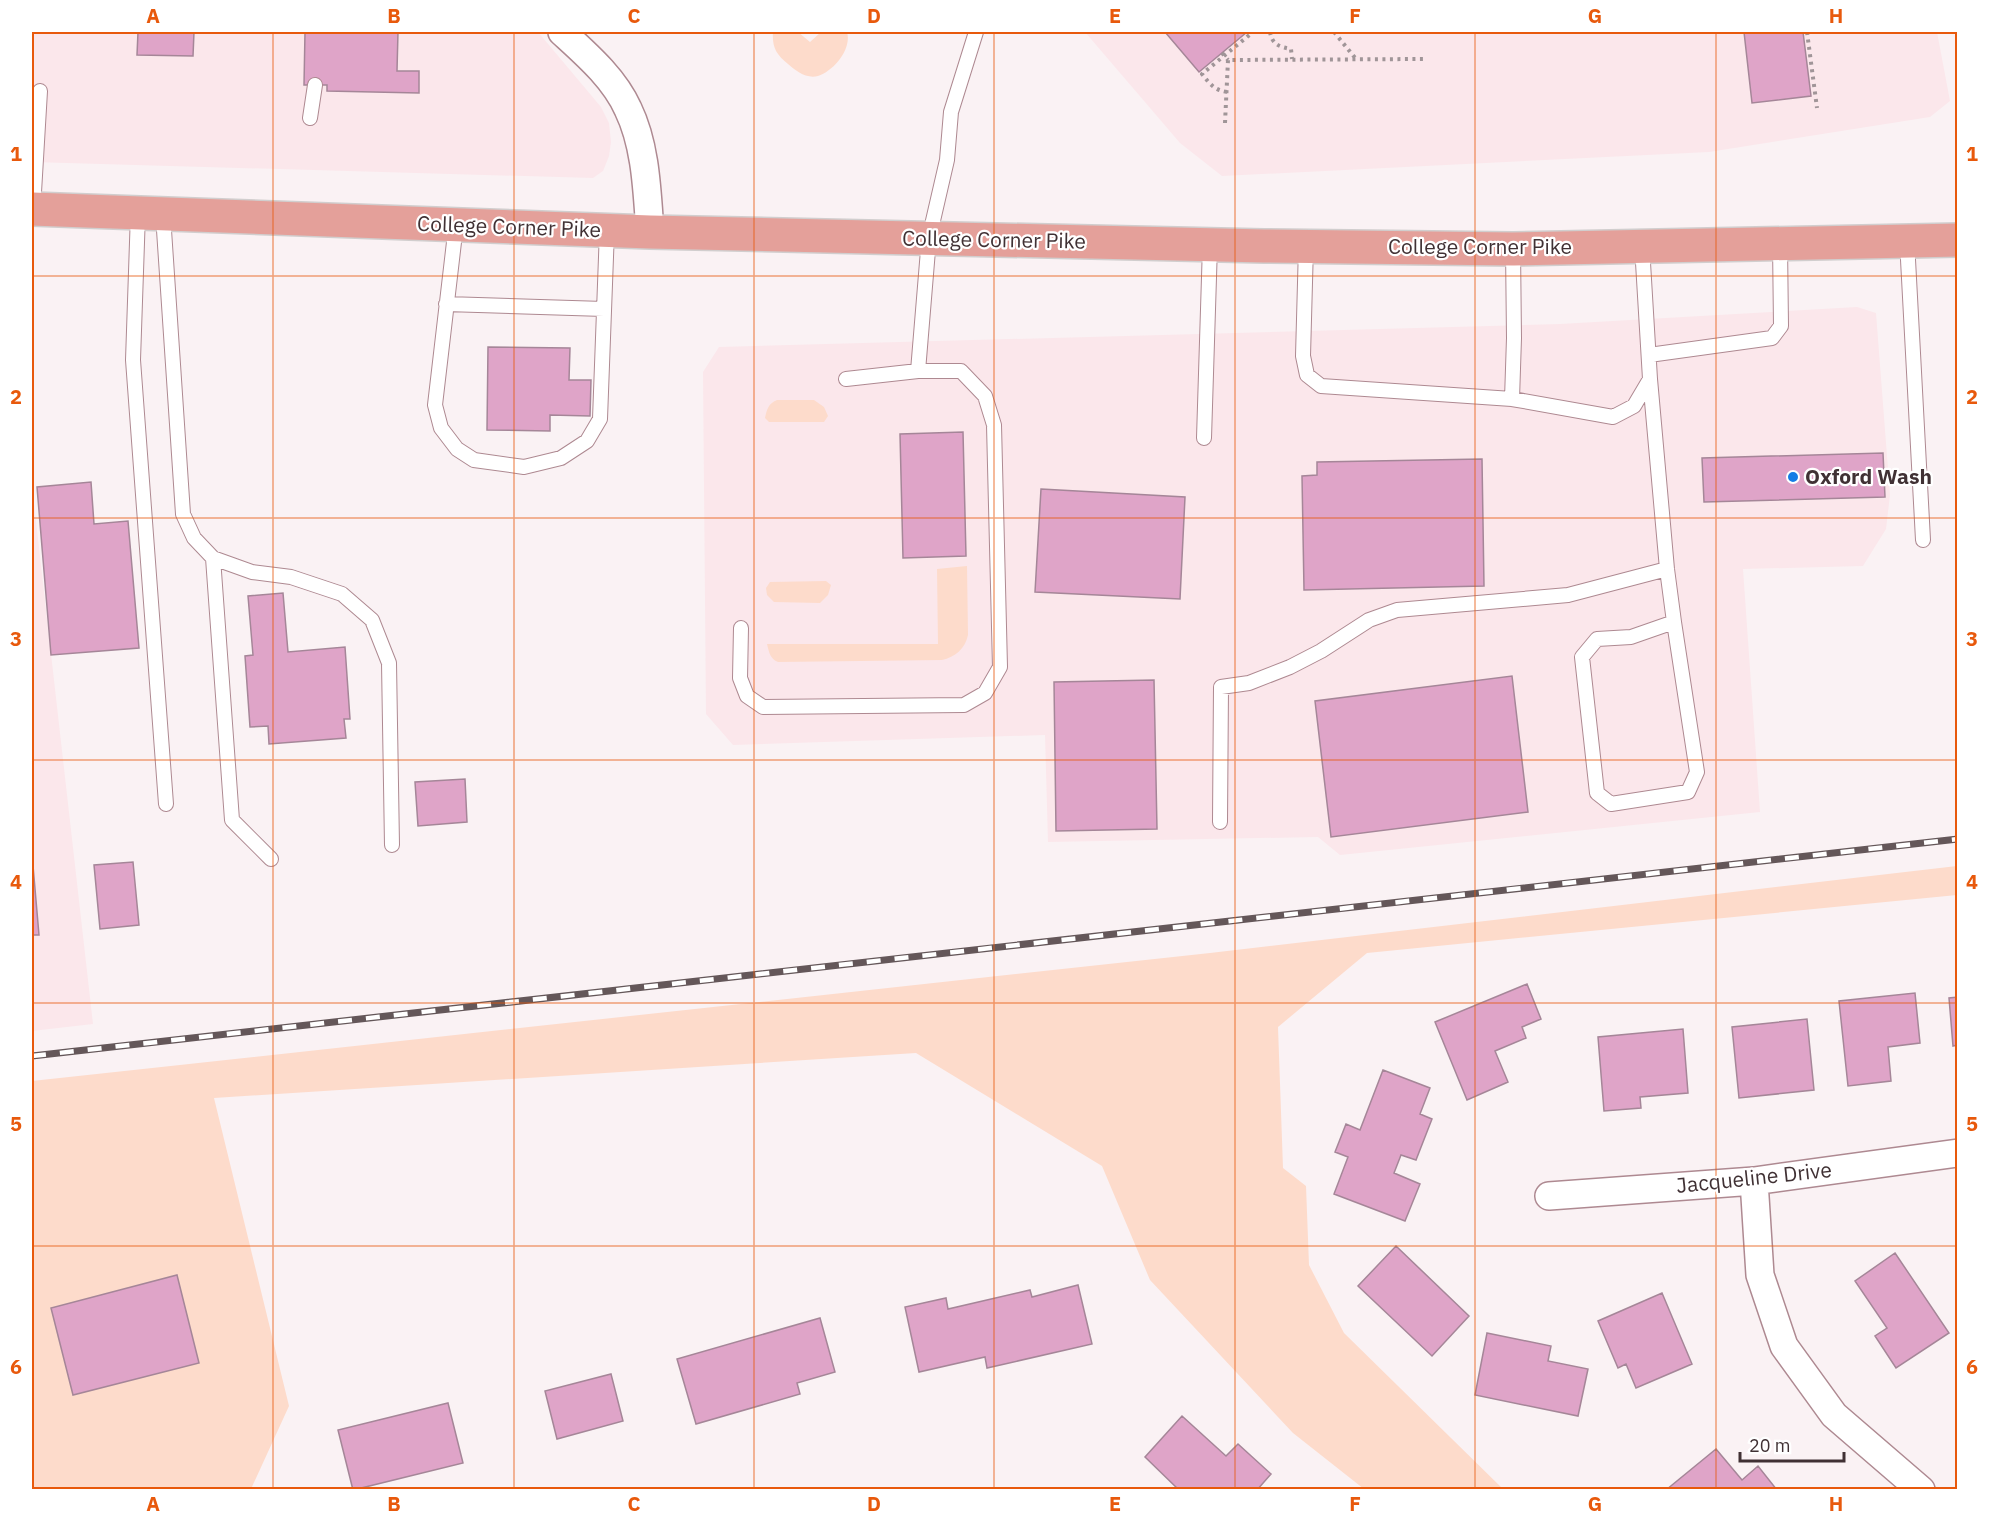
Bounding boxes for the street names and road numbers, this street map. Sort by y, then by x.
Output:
street label: College Corner Pike [417,209,601,243]
street label: College Corner Pike [902,223,1086,255]
street label: College Corner Pike [1388,232,1572,260]
street label: Jacqueline Drive [1675,1155,1833,1199]

